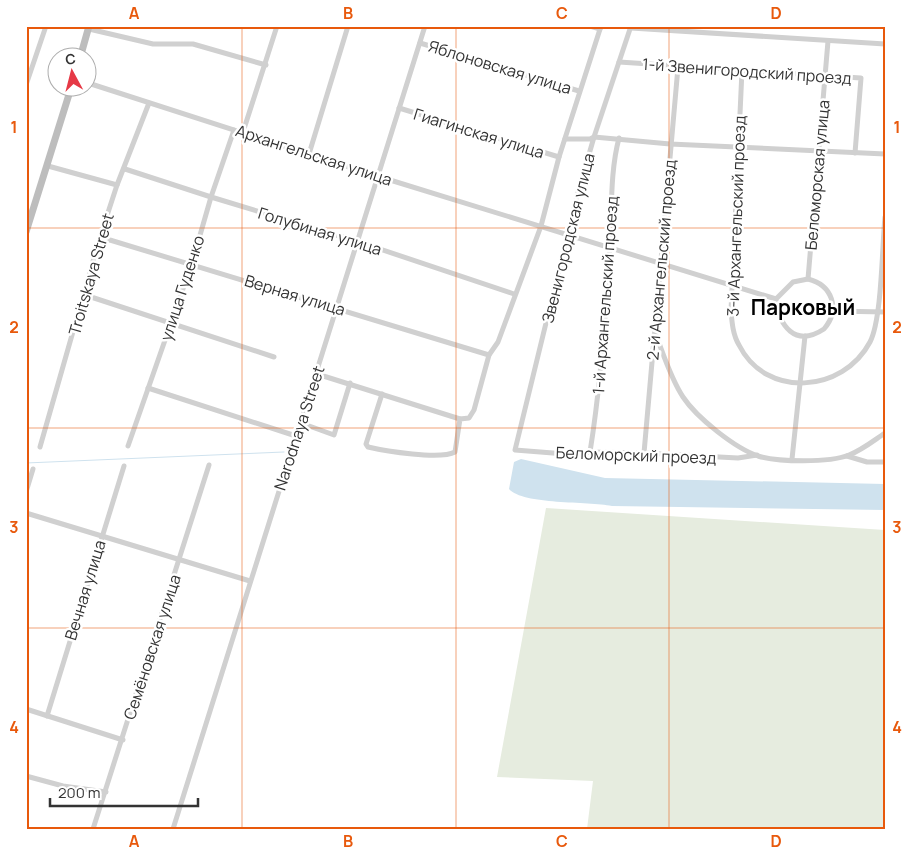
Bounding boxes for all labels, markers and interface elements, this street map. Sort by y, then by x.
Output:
text: A [129,2,140,24]
text: B [343,2,353,24]
text: C [556,2,568,24]
text: D [770,2,782,24]
street label: Яблоновская улица [426,35,574,99]
north arrow [48,48,98,98]
text: С [64,49,77,69]
street label: 1-й Звенигородский проезд [642,53,853,89]
street label: Беломорская улица [799,99,835,251]
street label: Гиагинская улица [411,103,547,163]
street label: 3-й Архангельский проезд [721,115,751,317]
text: 1 [10,116,18,138]
text: 1 [893,116,901,138]
street label: Архангельская улица [233,119,395,191]
street label: Звенигородская улица [536,151,600,325]
street label: 2-й Архангельский проезд [641,158,681,361]
street label: 1-й Архангельский проезд [587,195,623,395]
street label: Голубиная улица [255,202,385,260]
street label: Troitskaya Street [63,210,119,338]
street label: улица Гуденко [155,233,209,343]
street label: Верная улица [242,269,348,321]
district label: Парковый [751,293,855,321]
text: 2 [9,316,19,338]
text: 2 [892,316,902,338]
street label: Narodnaya Street [269,363,329,493]
street label: Беломорский проезд [555,441,717,469]
text: 3 [9,516,19,538]
text: 3 [892,516,902,538]
street label: Вечная улица [59,537,111,643]
street label: Семёновская улица [118,572,186,722]
text: 4 [9,716,19,738]
text: 4 [892,716,902,738]
scale bar [50,775,198,807]
text: 200 m [58,782,101,803]
text: A [129,830,140,852]
text: B [343,830,353,852]
text: C [556,830,568,852]
text: D [770,830,782,852]

